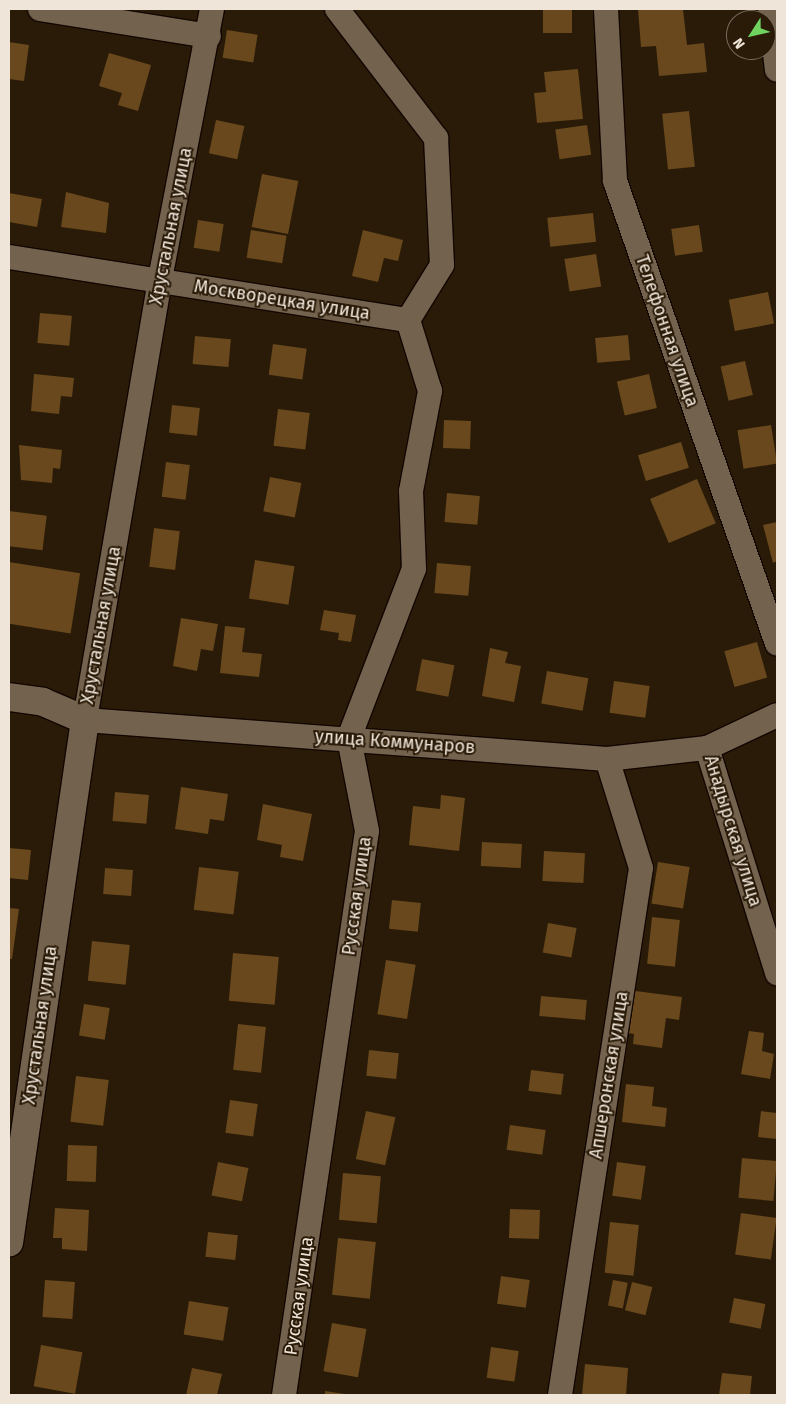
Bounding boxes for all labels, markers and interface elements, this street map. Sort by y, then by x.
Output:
north arrow [726,10,776,60]
text: N [729,35,749,52]
street label: Хрустальная улица [145,145,197,307]
street label: Телефонная улица [631,252,703,410]
street label: Москворецкая улица [193,275,371,325]
street label: Хрустальная улица [76,544,126,706]
street label: улица Коммунаров [314,726,476,758]
street label: Анадырская улица [700,753,766,909]
street label: Русская улица [338,835,376,957]
street label: Хрустальная улица [18,944,62,1106]
street label: Апшеронская улица [585,990,633,1160]
street label: Русская улица [280,1235,318,1357]

